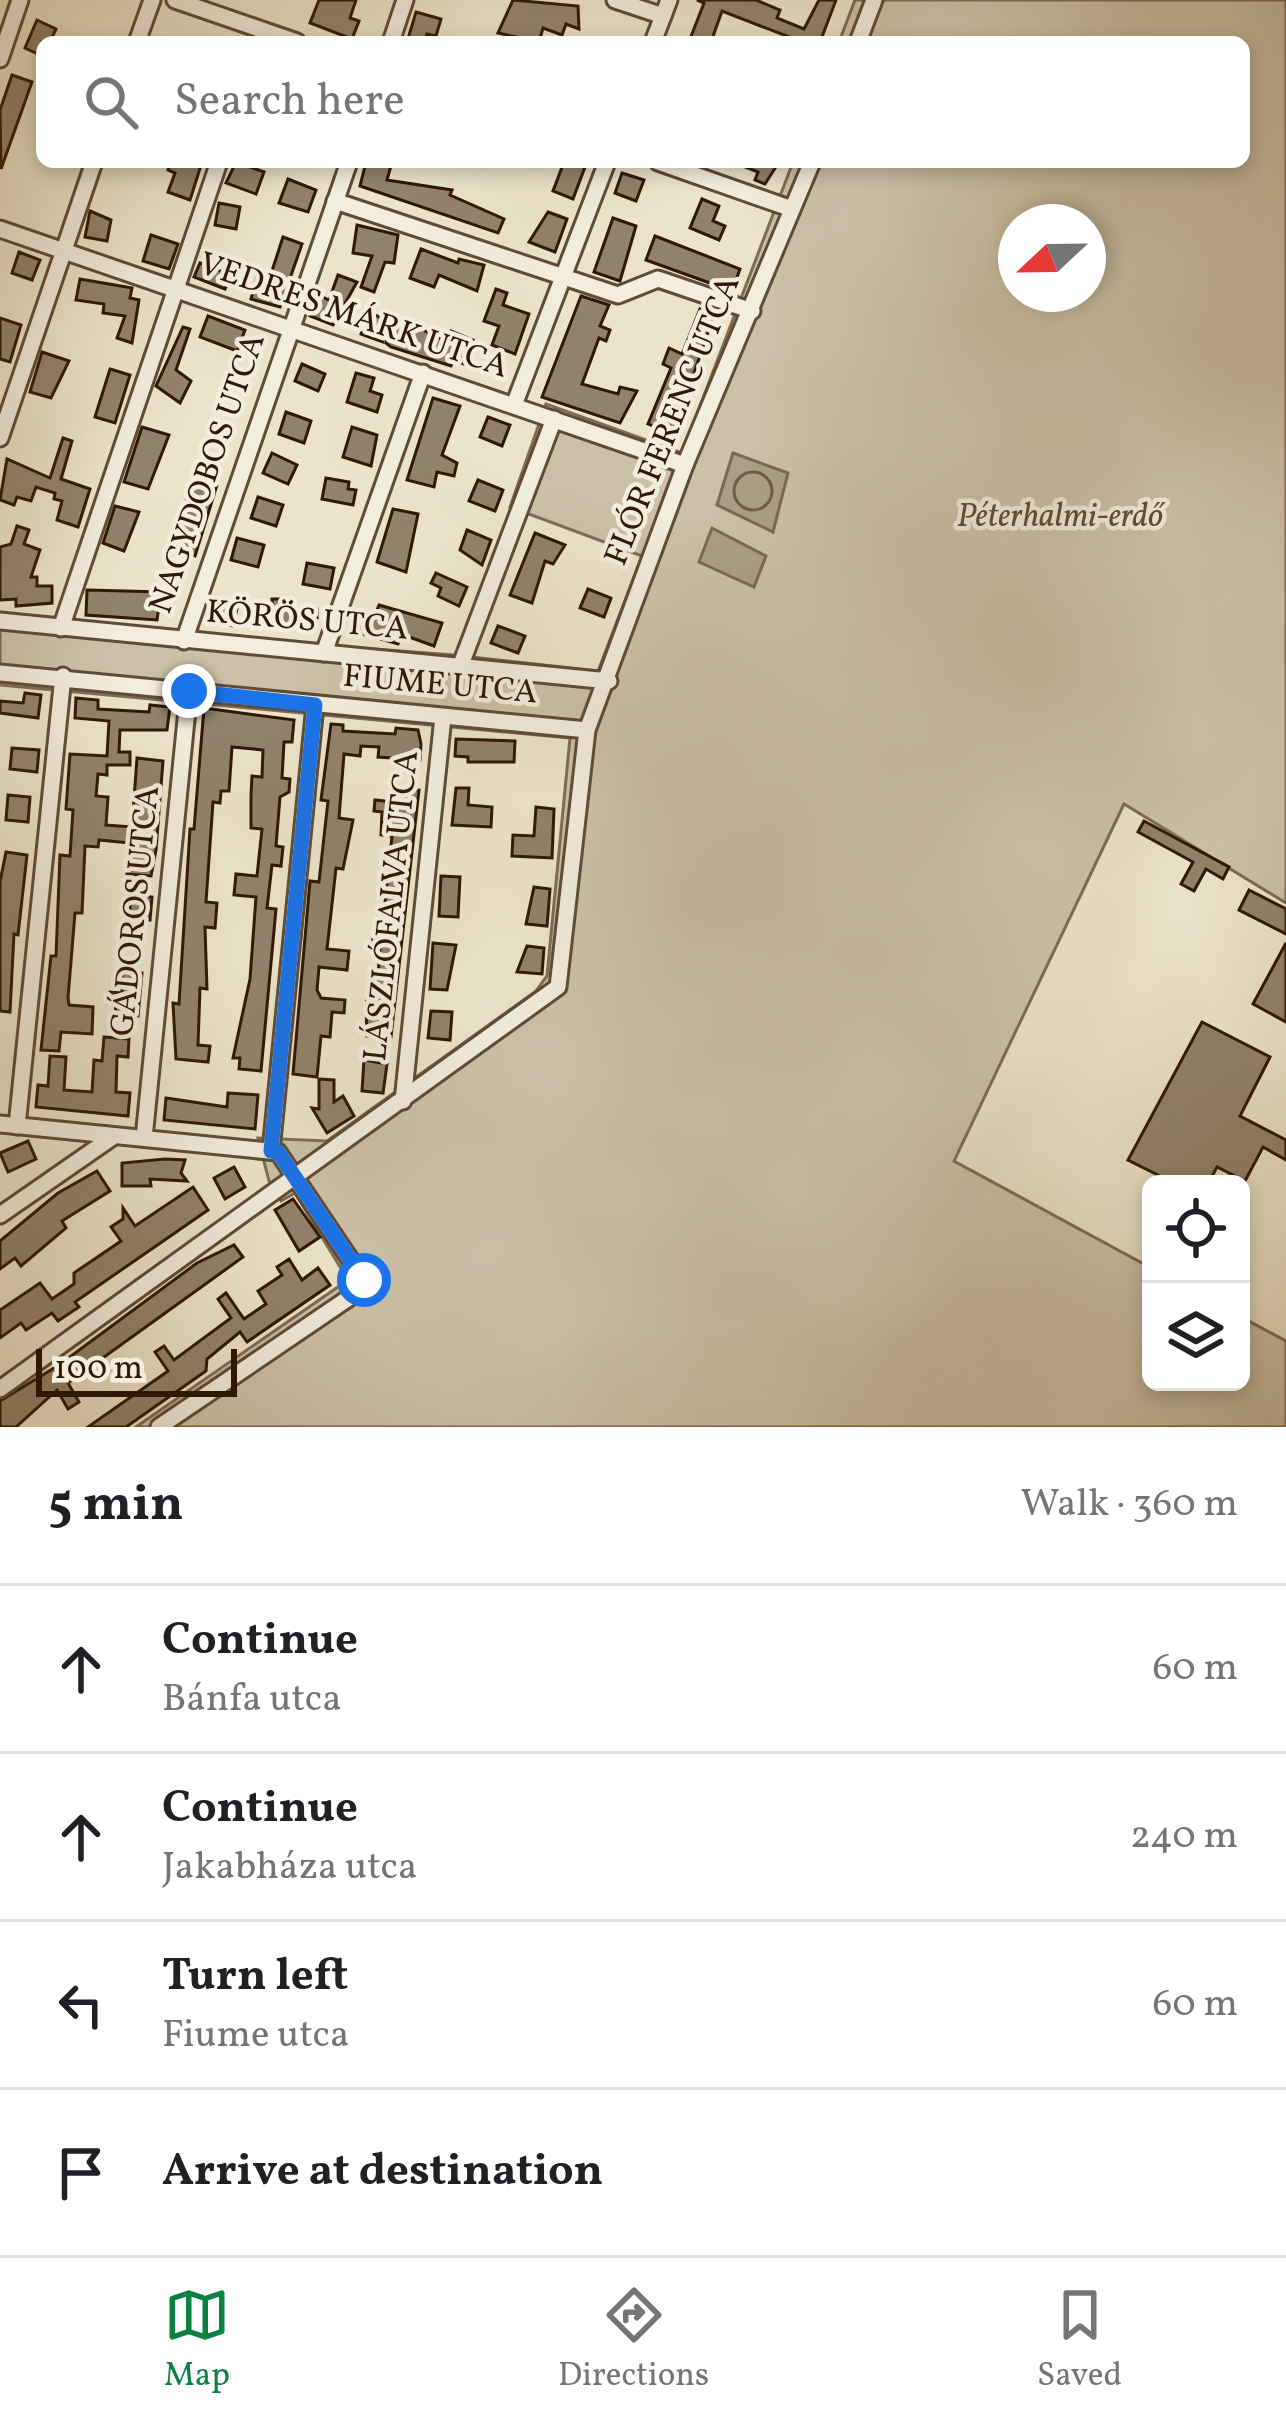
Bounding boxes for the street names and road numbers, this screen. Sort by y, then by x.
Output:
street label: VEDRES MÁRK UTCA [192,242,514,392]
street label: FLÓR FERENC UTCA [595,269,753,573]
street label: NAGYDOBOS UTCA [139,328,279,620]
street label: KÖRÖS UTCA [204,590,410,654]
street label: FIUME UTCA [341,655,539,717]
street label: LÁSZLÓFALVA UTCA [354,748,432,1064]
street label: GÁDOROS UTCA [101,784,173,1038]

